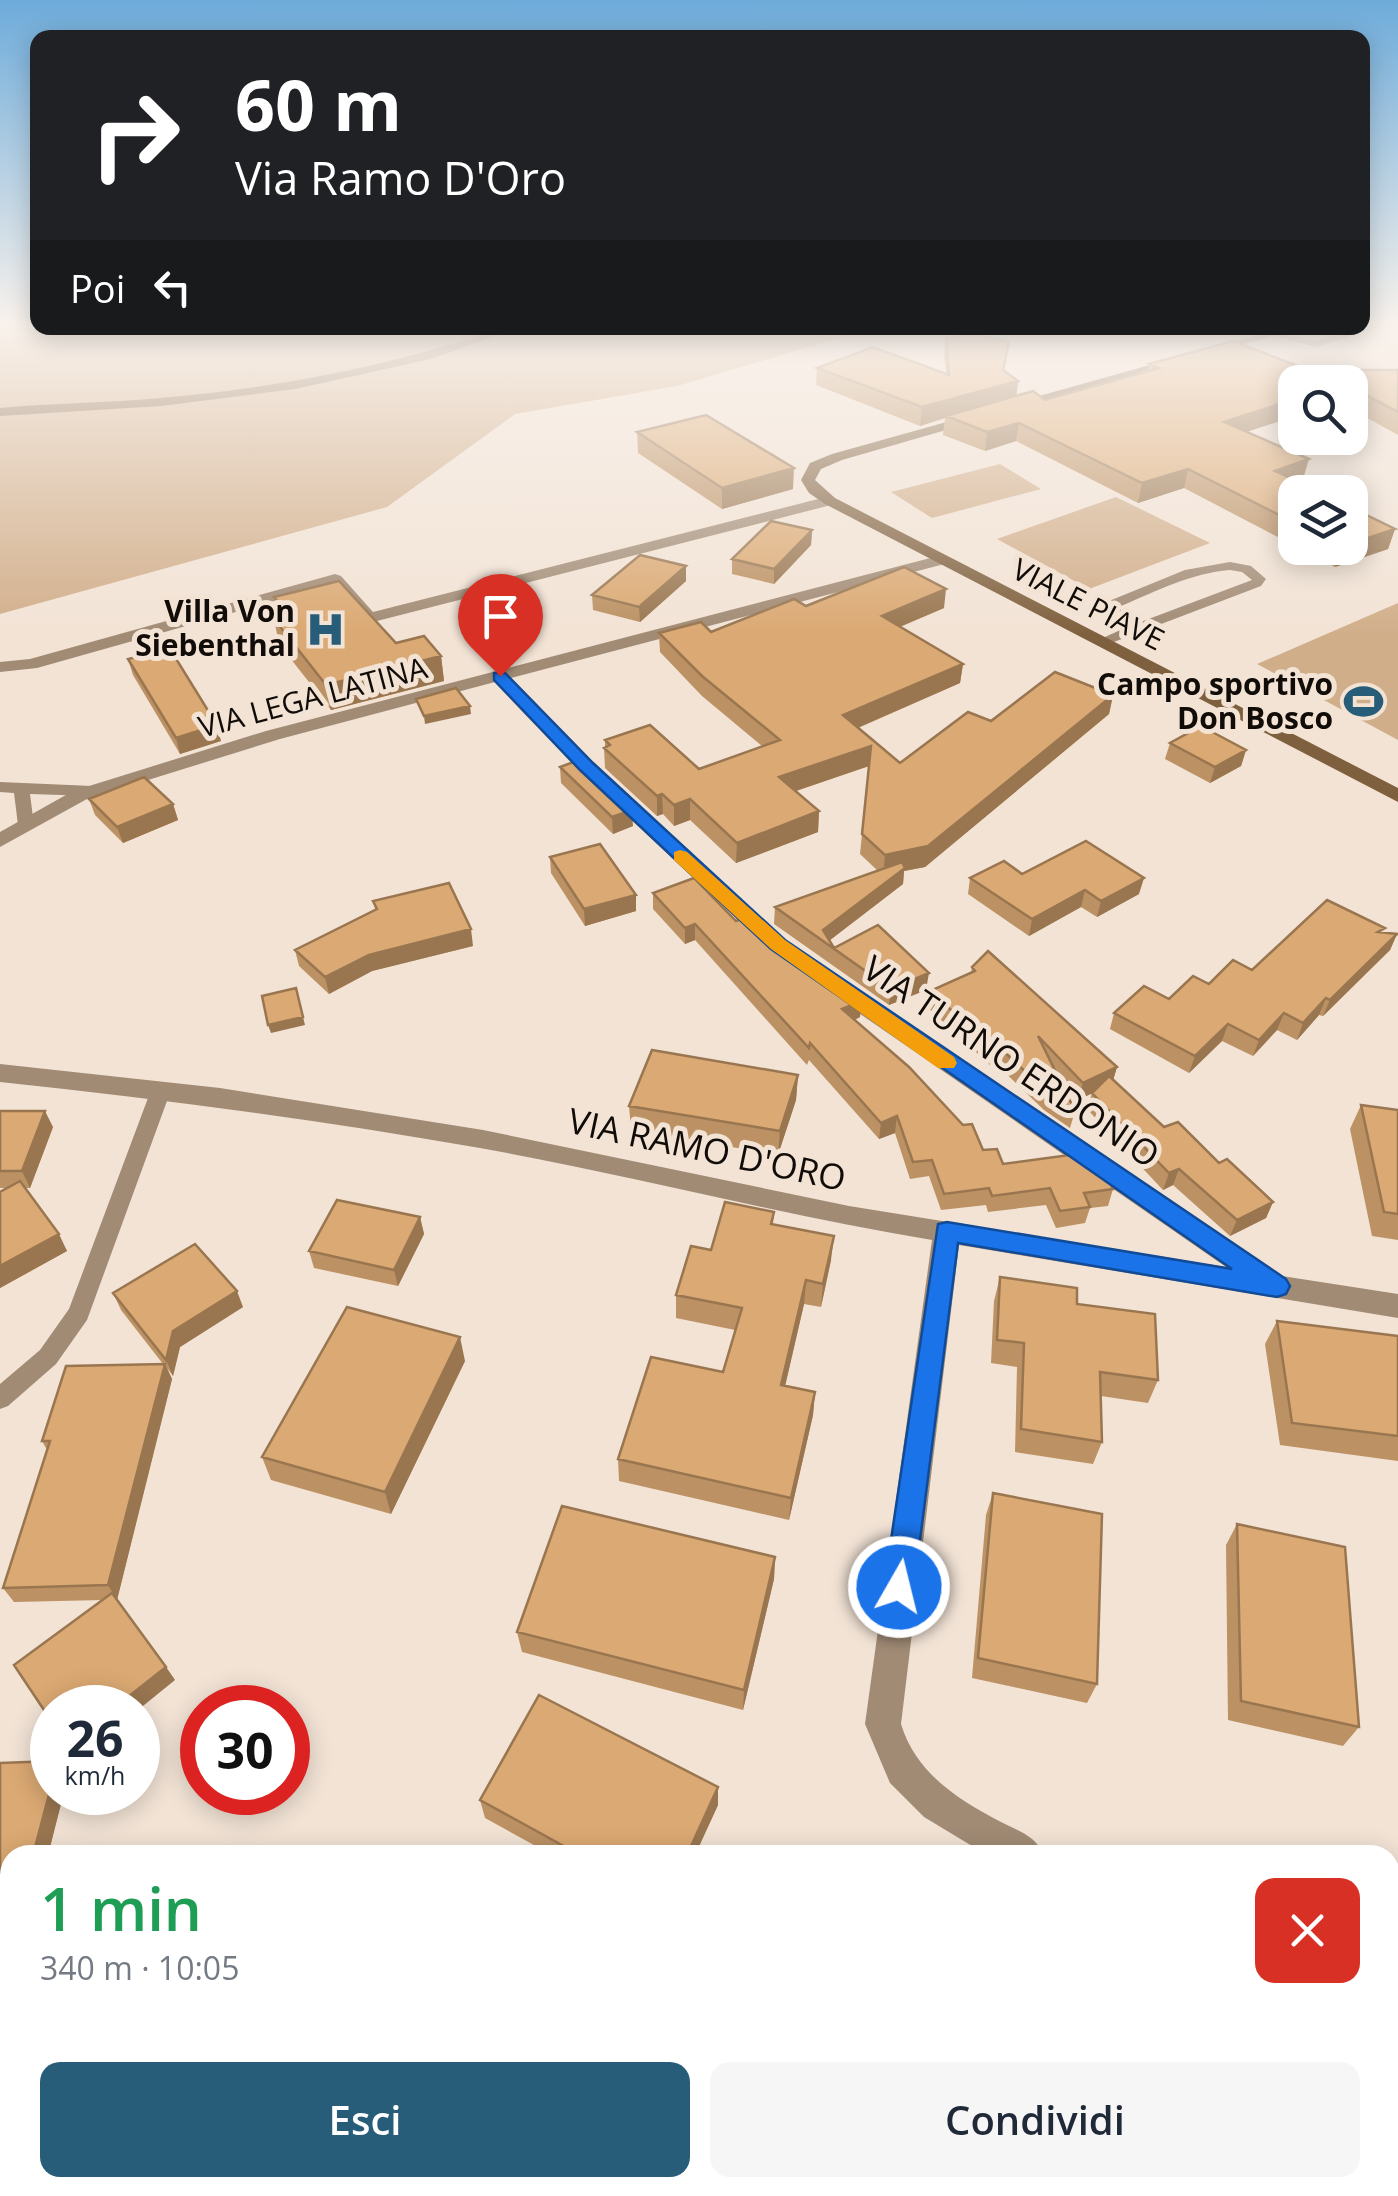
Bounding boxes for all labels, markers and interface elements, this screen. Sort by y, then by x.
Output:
text: 60 m [235,56,402,152]
icon: right [70,70,200,200]
text: Via Ramo D'Oro [235,147,566,208]
icon: left [145,260,200,315]
text: Poi [70,262,125,314]
map controls [1278,365,1368,565]
button: search [1278,365,1368,455]
button: layers [1278,475,1368,565]
street label: VIALE PIAVE [1006,548,1172,659]
pin [458,574,543,677]
icon: arrive [473,589,528,644]
place label: Villa Von Siebenthal [135,590,295,665]
hospital icon: Villa Von Siebenthal [304,608,346,650]
street label: VIA LEGA LATINA [194,646,431,747]
place label: Campo sportivo Don Bosco [1097,663,1333,738]
sports icon: Campo sportivo Don Bosco [1342,681,1384,723]
street label: VIA TURNO ERDONIO [854,944,1169,1178]
street label: VIA RAMO D'ORO [564,1096,850,1201]
position arrow [847,1535,951,1639]
speed limit sign: 30 [180,1685,310,1815]
text: 26 [66,1704,124,1772]
text: km/h [65,1758,125,1792]
text: 1 min [40,1867,202,1949]
button: close [1255,1878,1360,1983]
text: 340 m · 10:05 [40,1946,239,1989]
button: Esci [40,2062,690,2177]
button: Condividi [710,2062,1360,2177]

